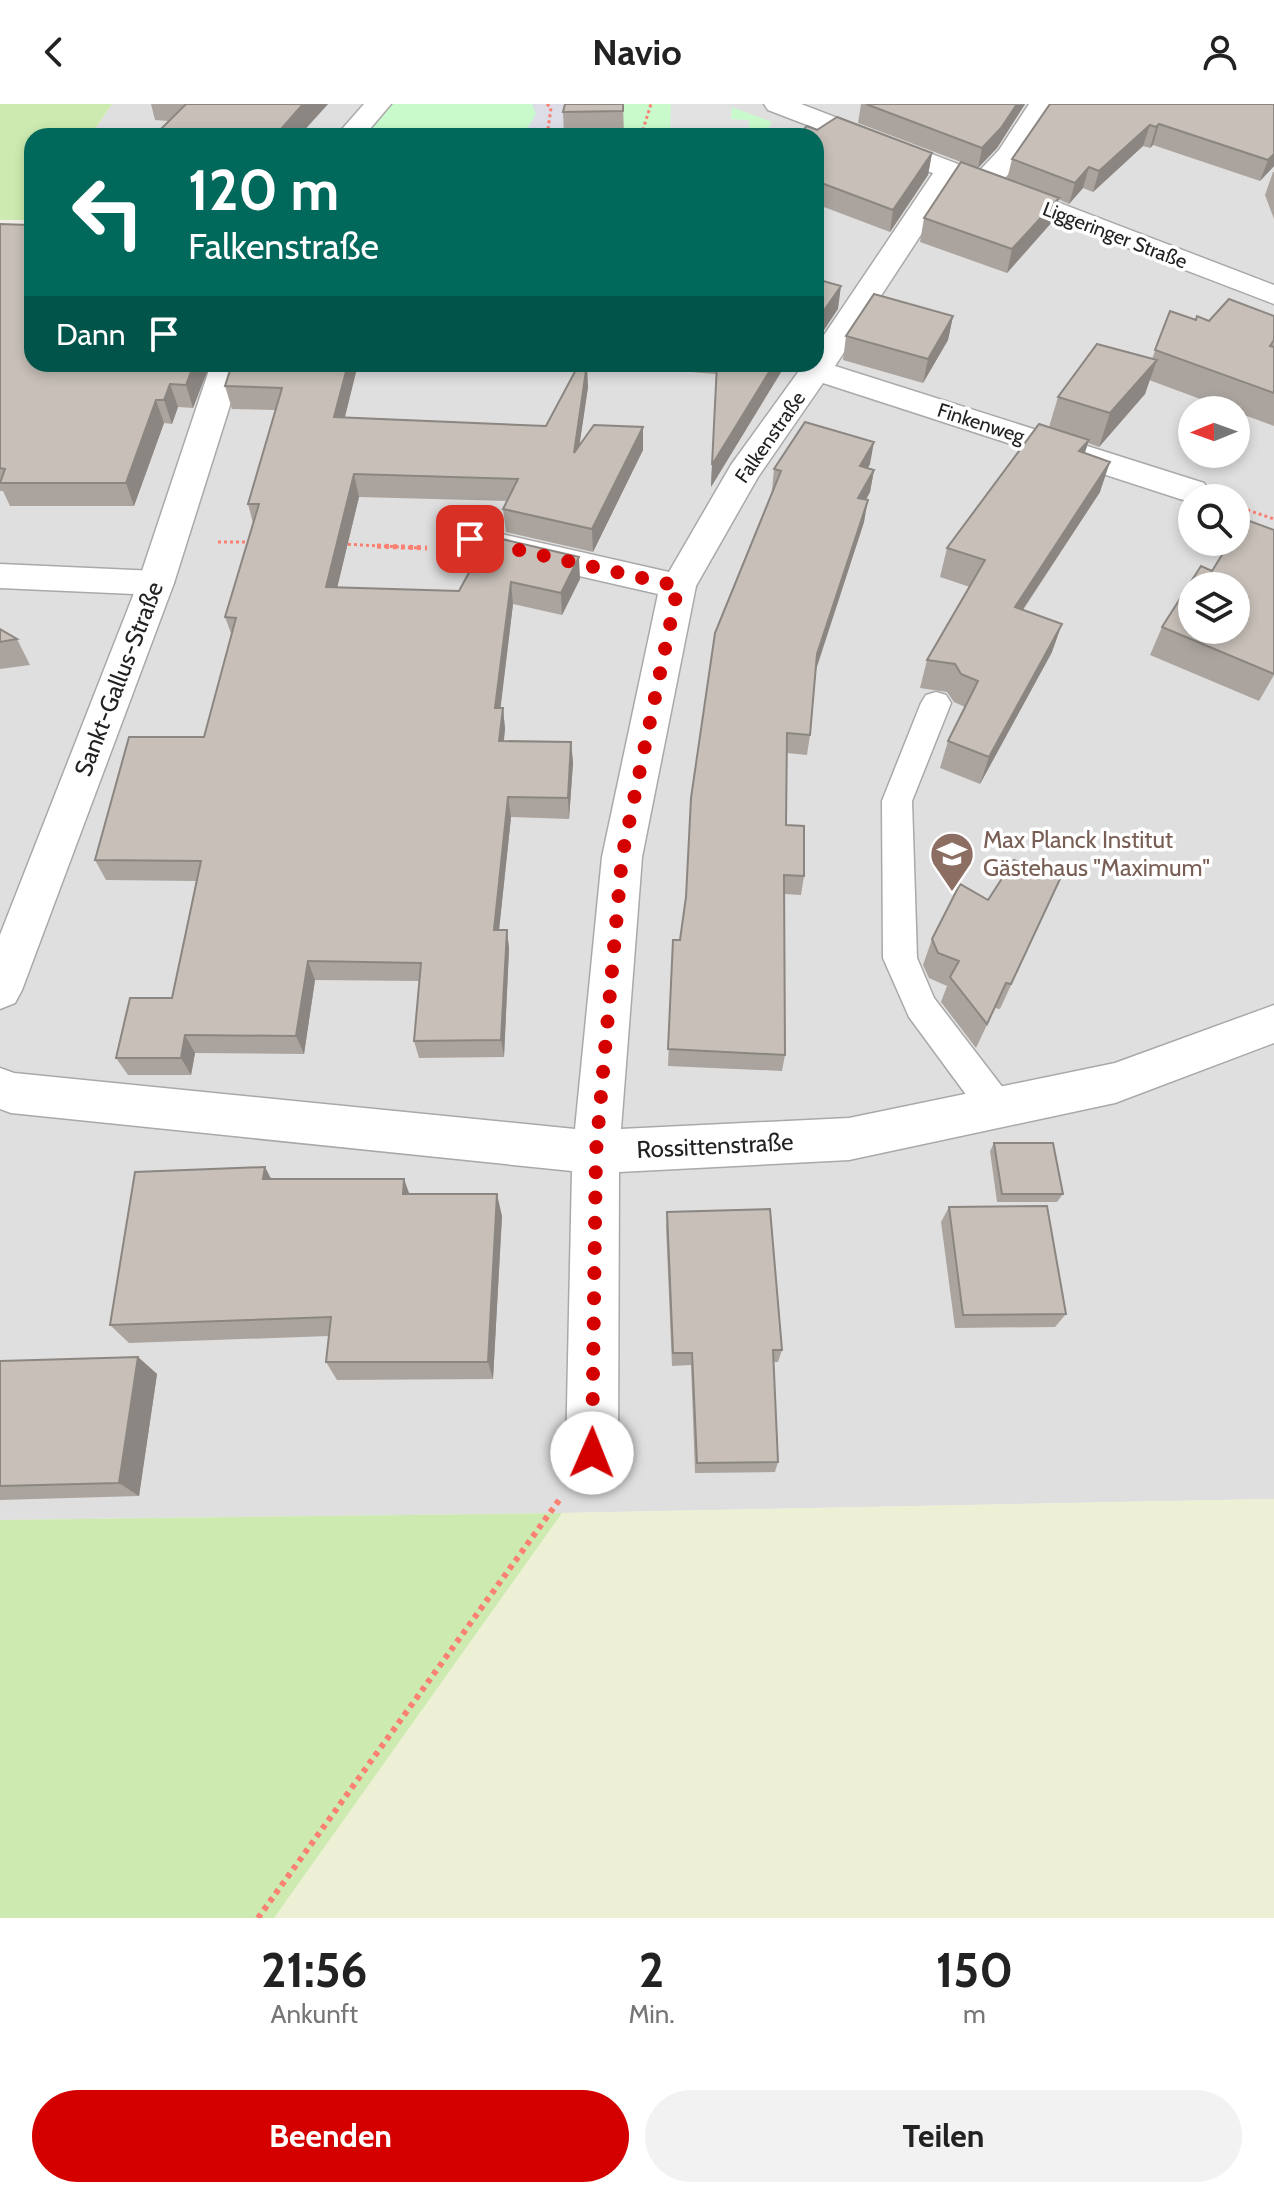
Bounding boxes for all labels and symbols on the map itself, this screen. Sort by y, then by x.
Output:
street label: Liggeringer Straße [1039,196,1191,274]
street label: Falkenstraße [730,387,810,487]
north arrow [1178,396,1250,468]
street label: Finkenweg [934,398,1029,449]
pin [436,505,504,573]
street label: Sankt-Gallus-Straße [68,577,169,780]
place label: Max Planck Institut Gästehaus "Maximum" [983,825,1210,882]
school or university icon: Max Planck Institut Gästehaus "Maximum" [928,830,976,893]
street label: Rossittenstraße [636,1127,794,1164]
position arrow [550,1411,634,1495]

